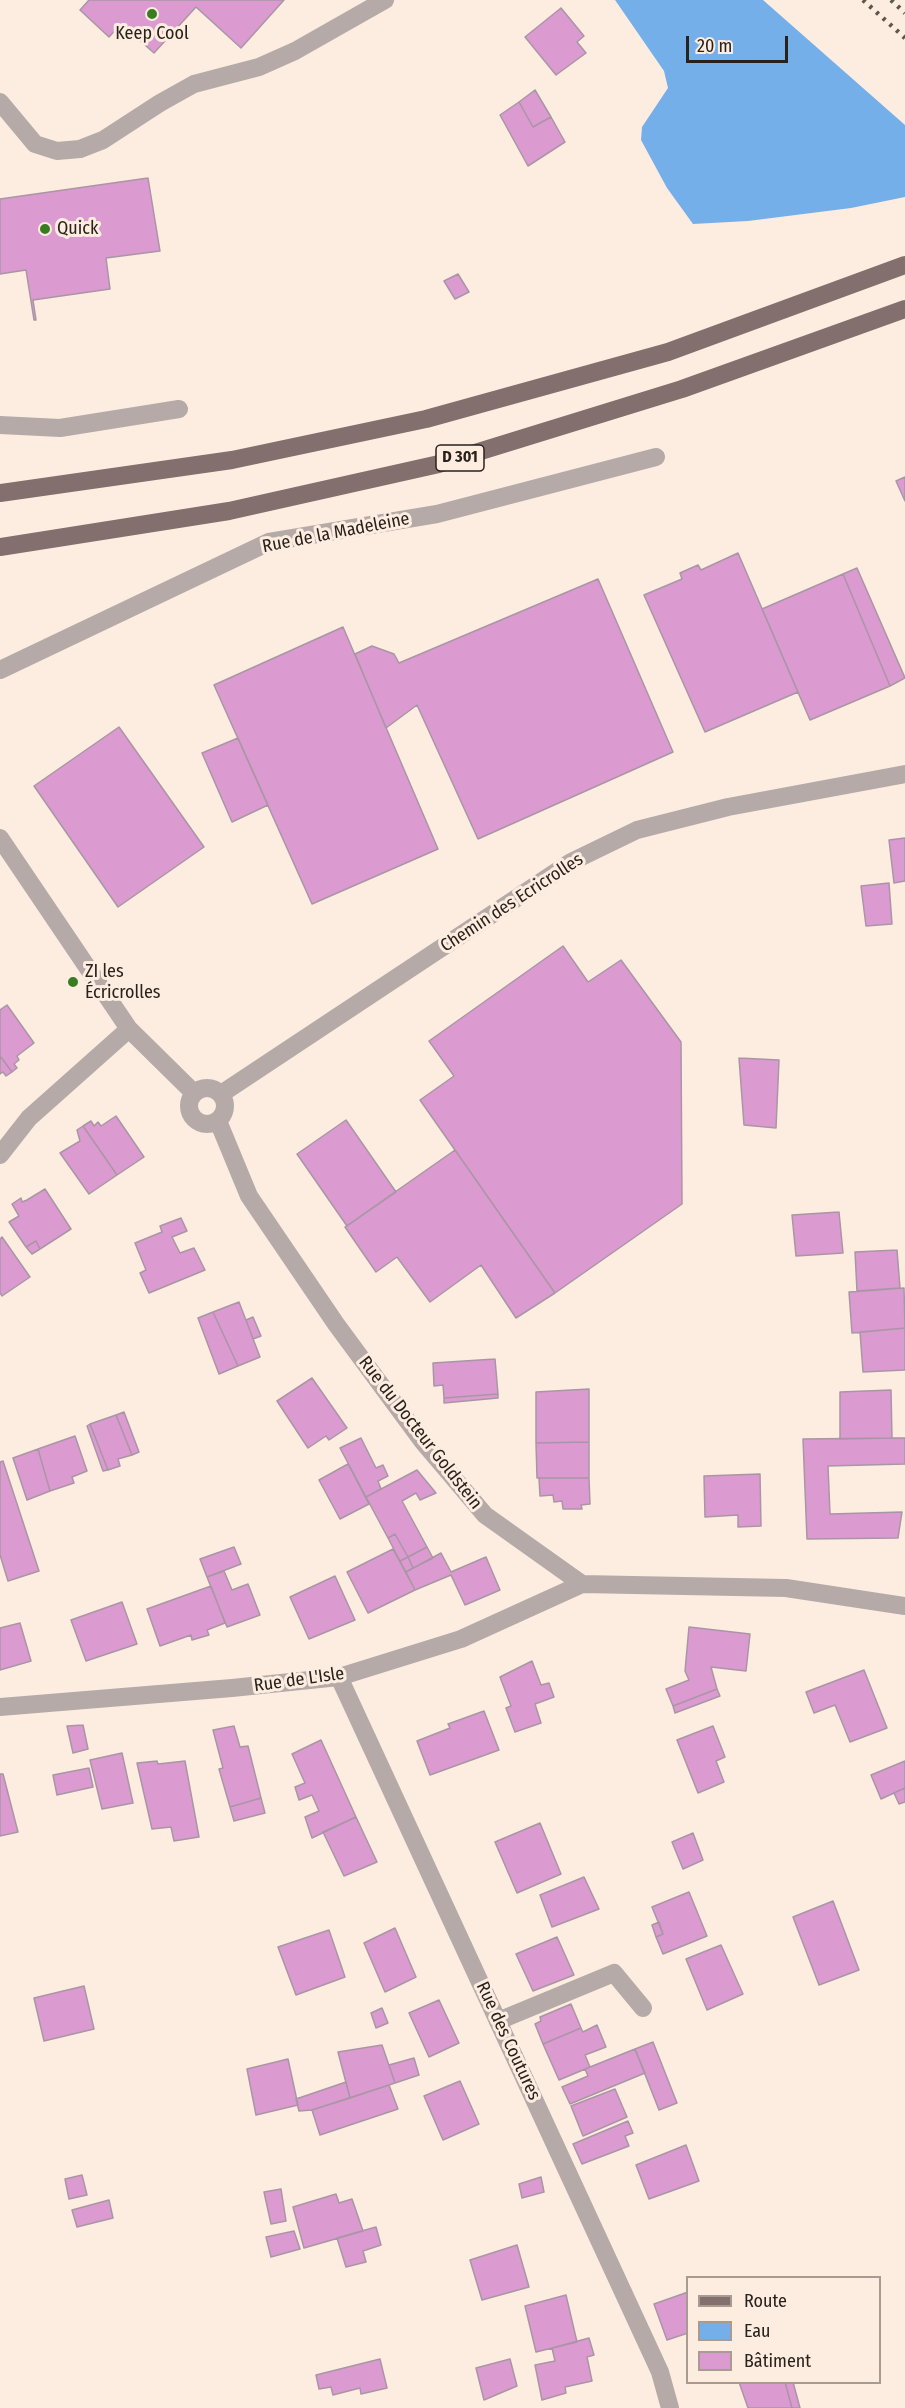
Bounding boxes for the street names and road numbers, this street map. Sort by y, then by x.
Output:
road number: D 301 [436,445,484,471]
street label: Rue de la Madeleine [261,508,411,558]
street label: Chemin des Ecricrolles [437,849,587,957]
street label: Rue du Docteur Goldstein [354,1352,486,1514]
street label: Rue de L'Isle [252,1663,346,1697]
street label: Rue des Coutures [471,1978,545,2104]

